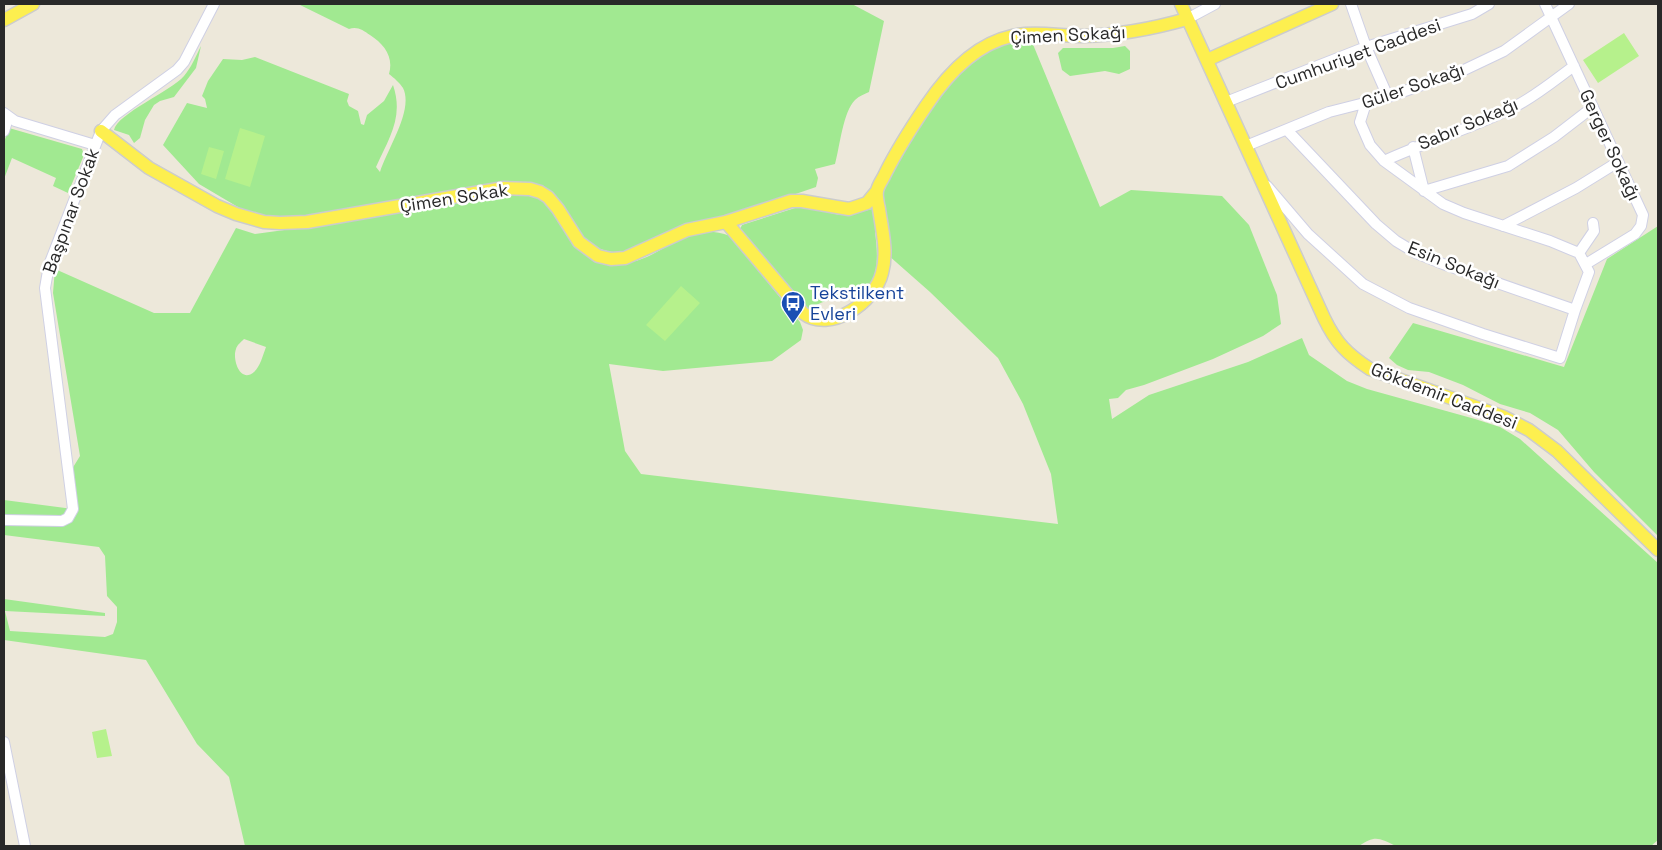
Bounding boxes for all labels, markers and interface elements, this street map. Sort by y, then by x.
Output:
street label: Cumhuriyet Caddesi [1272,13,1444,94]
street label: Çimen Sokağı [1010,20,1126,49]
street label: Güler Sokağı [1358,57,1467,114]
street label: Gerger Sokağı [1575,85,1646,204]
street label: Sabır Sokağı [1414,92,1521,155]
street label: Başpınar Sokak [37,145,104,277]
street label: Çimen Sokak [398,178,510,217]
street label: Esin Sokağı [1405,236,1504,293]
place label: Tekstilkent Evleri [810,281,904,325]
bus stop icon: Tekstilkent Evleri [780,290,806,324]
street label: Gökdemir Caddesi [1368,357,1521,434]

